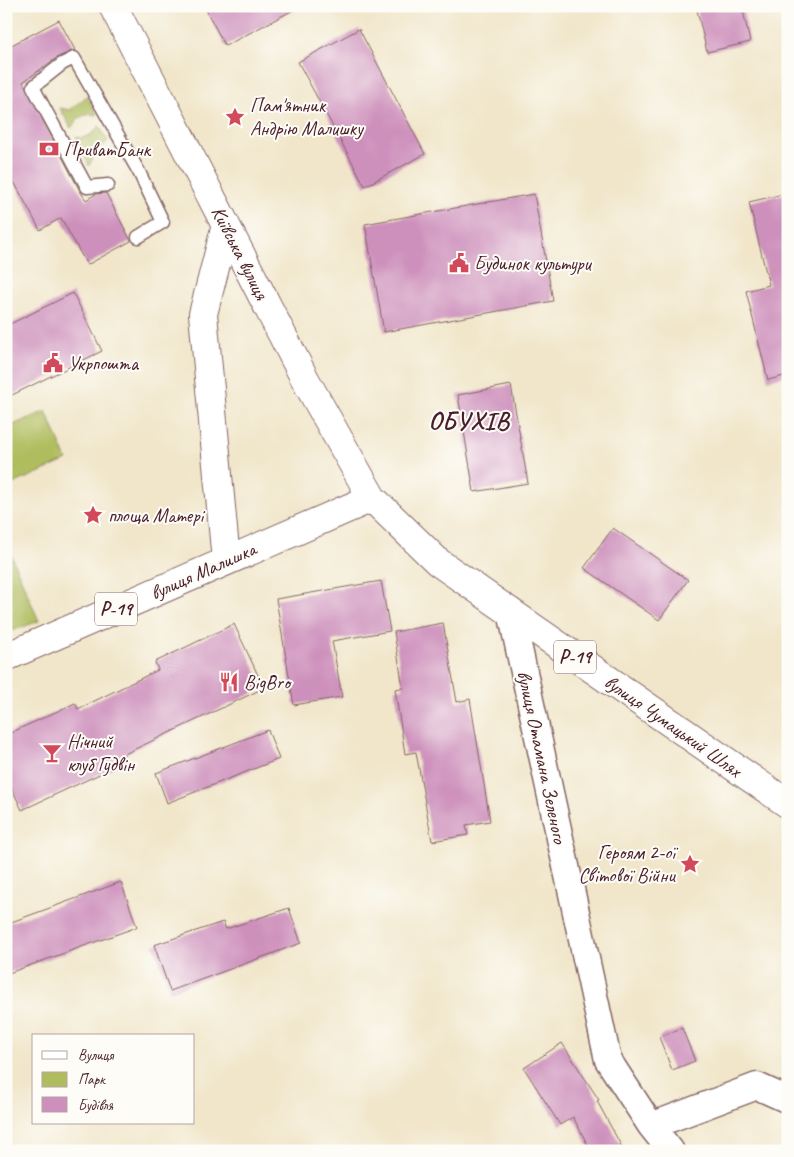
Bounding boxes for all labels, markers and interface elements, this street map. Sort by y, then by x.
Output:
place label: Пам'ятник Андрію Малишку [250,93,365,141]
place icon: Пам'ятник Андрію Малишку [224,106,246,128]
place label: ПриватБанк [64,137,152,162]
bank icon: ПриватБанк [38,138,60,160]
street label: Київська вулиця [206,202,275,305]
place label: Будинок культури [474,251,593,276]
public building icon: Будинок культури [448,252,470,274]
place label: Укрпошта [68,351,140,376]
public building icon: Укрпошта [42,352,64,374]
district label: ОБУХІВ [428,405,510,437]
place label: площа Матері [108,503,206,528]
place icon: площа Матері [82,504,104,526]
street label: вулиця Малишка [146,536,261,605]
road number: Р-19 [95,592,137,626]
road number: Р-19 [554,640,596,674]
street label: вулиця Отамана Зеленого [511,668,573,847]
street label: вулиця Чумацький Шлях [599,669,748,784]
place label: BigBro [244,670,292,695]
restaurant icon: BigBro [218,671,240,693]
place label: Нічний клуб Гудвін [67,729,136,777]
bar icon: Нічний клуб Гудвін [41,742,63,764]
place label: Героям 2-ої Світової Війни [578,840,679,888]
place icon: Героям 2-ої Світової Війни [679,853,701,875]
legend [32,1034,195,1124]
text: Вулиця [78,1046,115,1065]
text: Парк [78,1070,106,1089]
text: Будівля [78,1096,113,1115]

